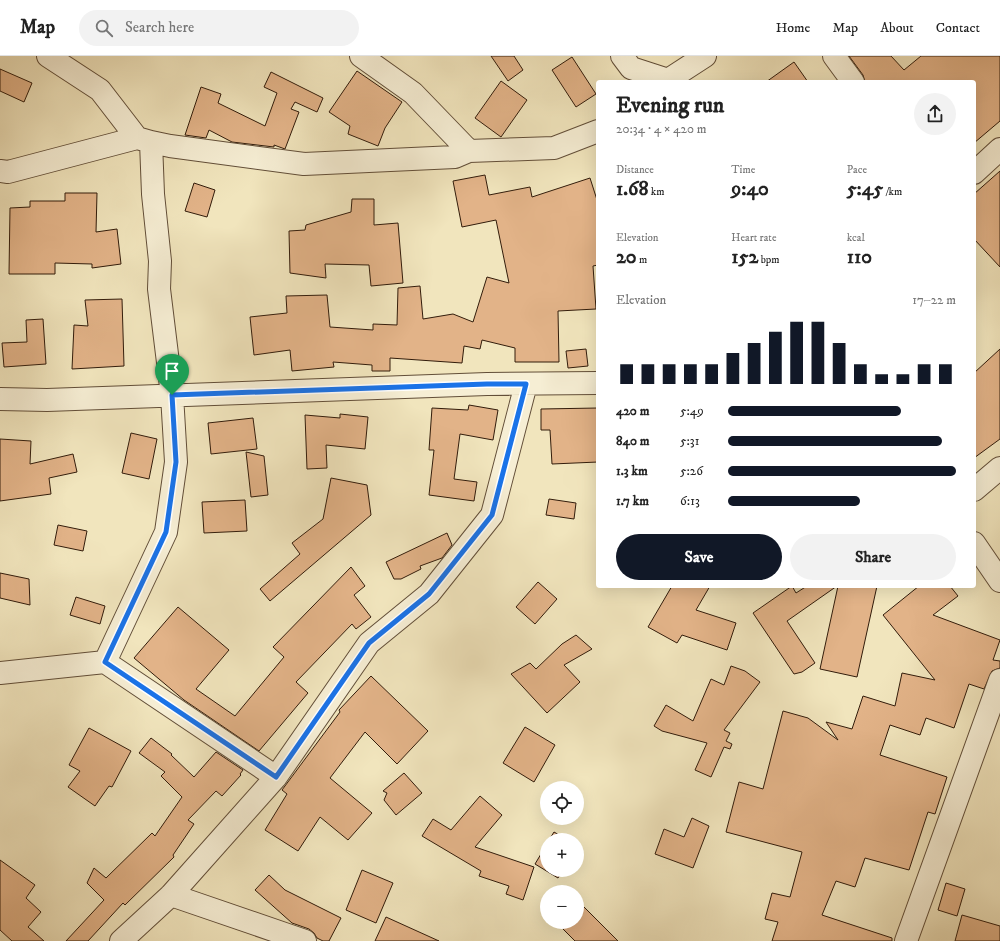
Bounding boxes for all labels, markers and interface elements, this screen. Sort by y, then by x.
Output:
search box [79,10,359,46]
text: Map [20,16,55,39]
icon: search [93,17,115,39]
text: Search here [125,18,194,37]
text: Home [776,19,810,37]
text: Map [832,19,858,37]
text: About [880,19,914,37]
text: Contact [936,19,980,37]
text: Evening run [616,92,724,119]
button: share [914,93,956,135]
text: 20:34 · 4 × 420 m [616,121,706,137]
text: Distance [616,163,654,177]
text: Time [731,163,755,177]
text: Pace [847,163,867,177]
text: 1.68 [616,177,649,202]
text: 9:40 [731,177,769,202]
text: 5:45 [847,177,883,202]
text: km [649,185,665,199]
text: /km [883,185,902,199]
text: Elevation [616,231,659,245]
text: Heart rate [731,231,776,245]
text: kcal [847,231,865,245]
text: 20 [616,245,637,270]
text: 152 [731,245,758,270]
text: 110 [847,245,872,270]
text: m [637,253,647,267]
text: bpm [758,253,780,267]
text: Elevation [616,292,666,308]
text: 17–22 m [912,292,956,308]
pin [155,354,189,395]
icon: arrive [161,360,183,382]
text: 420 m [616,403,649,419]
text: 5:49 [680,403,704,419]
text: 840 m [616,433,650,449]
text: 5:31 [680,433,699,449]
text: 1.3 km [616,463,648,479]
text: 5:26 [680,463,703,479]
text: 1.7 km [616,493,649,509]
text: 6:13 [680,493,700,509]
button: Save [616,534,782,580]
button: Share [790,534,956,580]
map controls [540,781,584,929]
button: locate [540,781,584,825]
button: + [540,833,584,877]
button: − [540,885,584,929]

